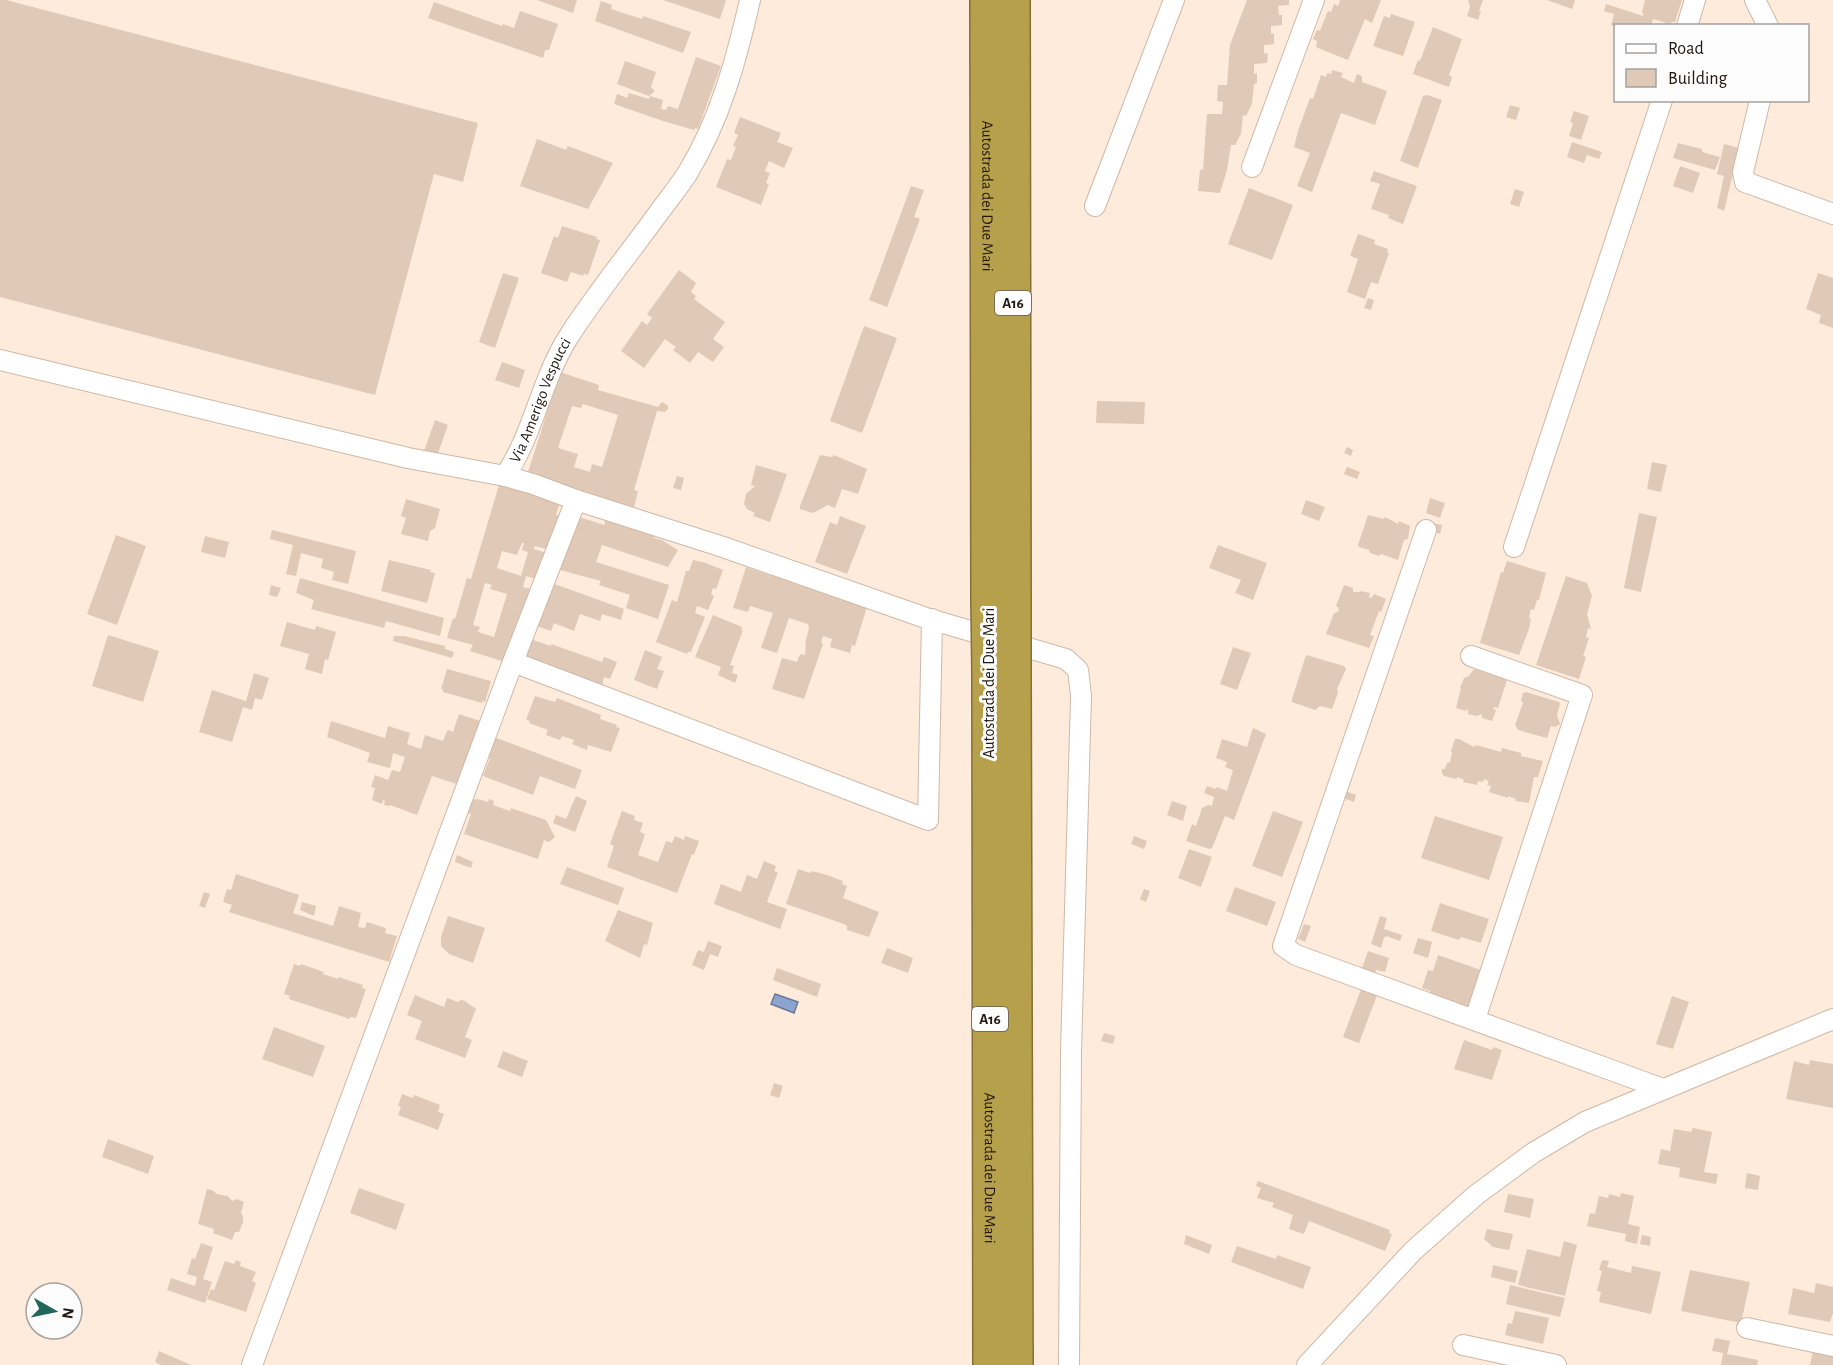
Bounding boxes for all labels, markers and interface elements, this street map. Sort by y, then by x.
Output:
legend [1614,24,1809,102]
text: Road [1668,40,1704,58]
text: Building [1668,70,1728,88]
street label: Autostrada dei Due Mari [979,120,995,272]
road number: A16 [995,291,1031,315]
street label: Via Amerigo Vespucci [507,335,574,465]
street label: Autostrada dei Due Mari [981,608,997,758]
road number: A16 [972,1007,1008,1031]
street label: Autostrada dei Due Mari [982,1092,998,1244]
north arrow [24,1281,84,1341]
text: N [59,1306,77,1320]

